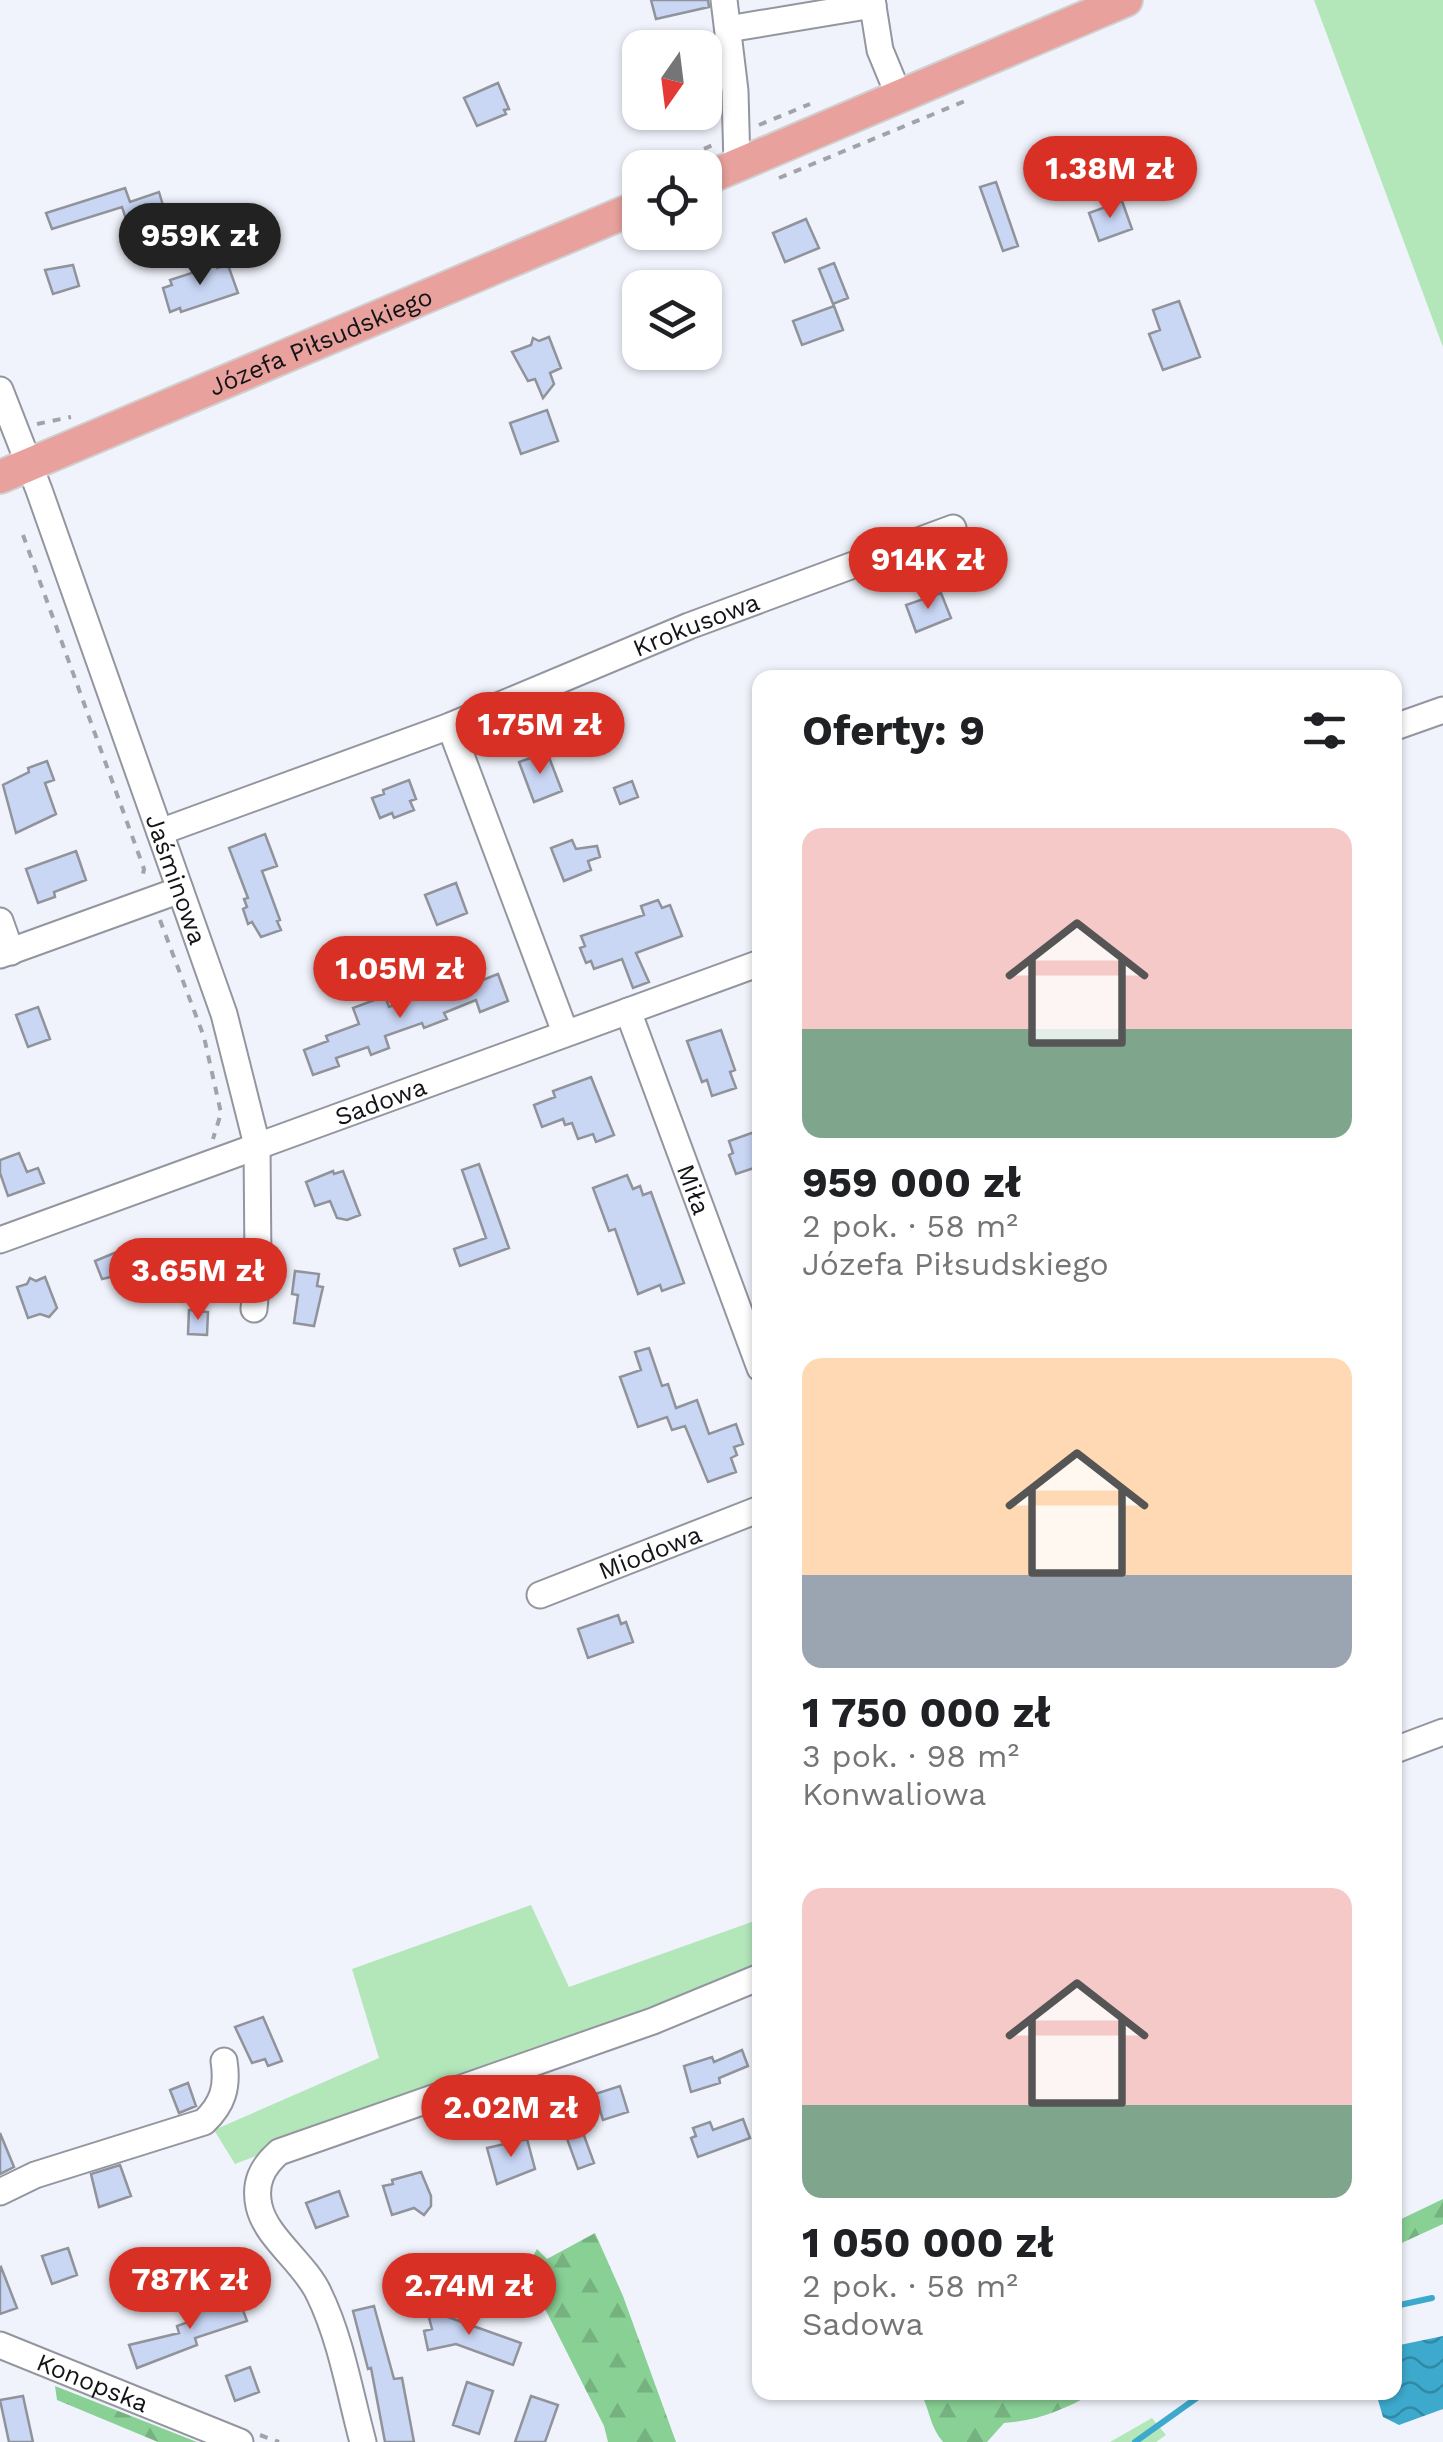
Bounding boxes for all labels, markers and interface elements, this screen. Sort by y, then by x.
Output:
north arrow [622,30,722,130]
map controls [622,30,722,370]
pin: 1.38M zł [1007,136,1213,221]
text: 1.38M zł [1045,149,1175,187]
button: locate [622,150,722,250]
pin: 959K zł [108,203,292,288]
text: 959K zł [141,216,259,254]
button: layers [622,270,722,370]
street label: Józefa Piłsudskiego [204,281,437,401]
pin: 914K zł [836,527,1020,612]
text: 914K zł [871,540,985,578]
street label: Krokusowa [628,587,763,662]
pin: 1.75M zł [437,692,643,777]
icon: filters [1297,703,1352,758]
text: 1.75M zł [478,705,602,743]
text: Oferty: 9 [802,706,985,755]
street label: Jaśminowa [140,810,213,948]
icon: home [987,893,1167,1073]
pin: 1.05M zł [297,936,503,1021]
text: 1.05M zł [335,949,465,987]
street label: Sadowa [331,1071,430,1131]
text: 959 000 zł [802,1158,1022,1207]
street label: Miła [671,1160,716,1218]
text: 2 pok. · 58 m² [802,1207,1018,1245]
pin: 3.65M zł [95,1238,301,1323]
text: Józefa Piłsudskiego [802,1245,1109,1283]
text: 3.65M zł [131,1251,265,1289]
icon: home [987,1423,1167,1603]
street label: Miodowa [594,1519,706,1585]
text: 1 750 000 zł [802,1688,1051,1737]
text: 3 pok. · 98 m² [802,1737,1019,1775]
text: Konwaliowa [802,1775,986,1813]
icon: home [987,1953,1167,2133]
pin: 2.02M zł [408,2075,614,2160]
text: 2.02M zł [443,2088,579,2126]
text: 1 050 000 zł [802,2218,1054,2267]
pin: 787K zł [98,2247,282,2332]
pin: 2.74M zł [366,2253,572,2338]
text: 787K zł [131,2260,249,2298]
text: 2.74M zł [404,2266,534,2304]
text: 2 pok. · 58 m² [802,2267,1018,2305]
text: Sadowa [802,2305,924,2343]
street label: Konopska [33,2347,153,2418]

